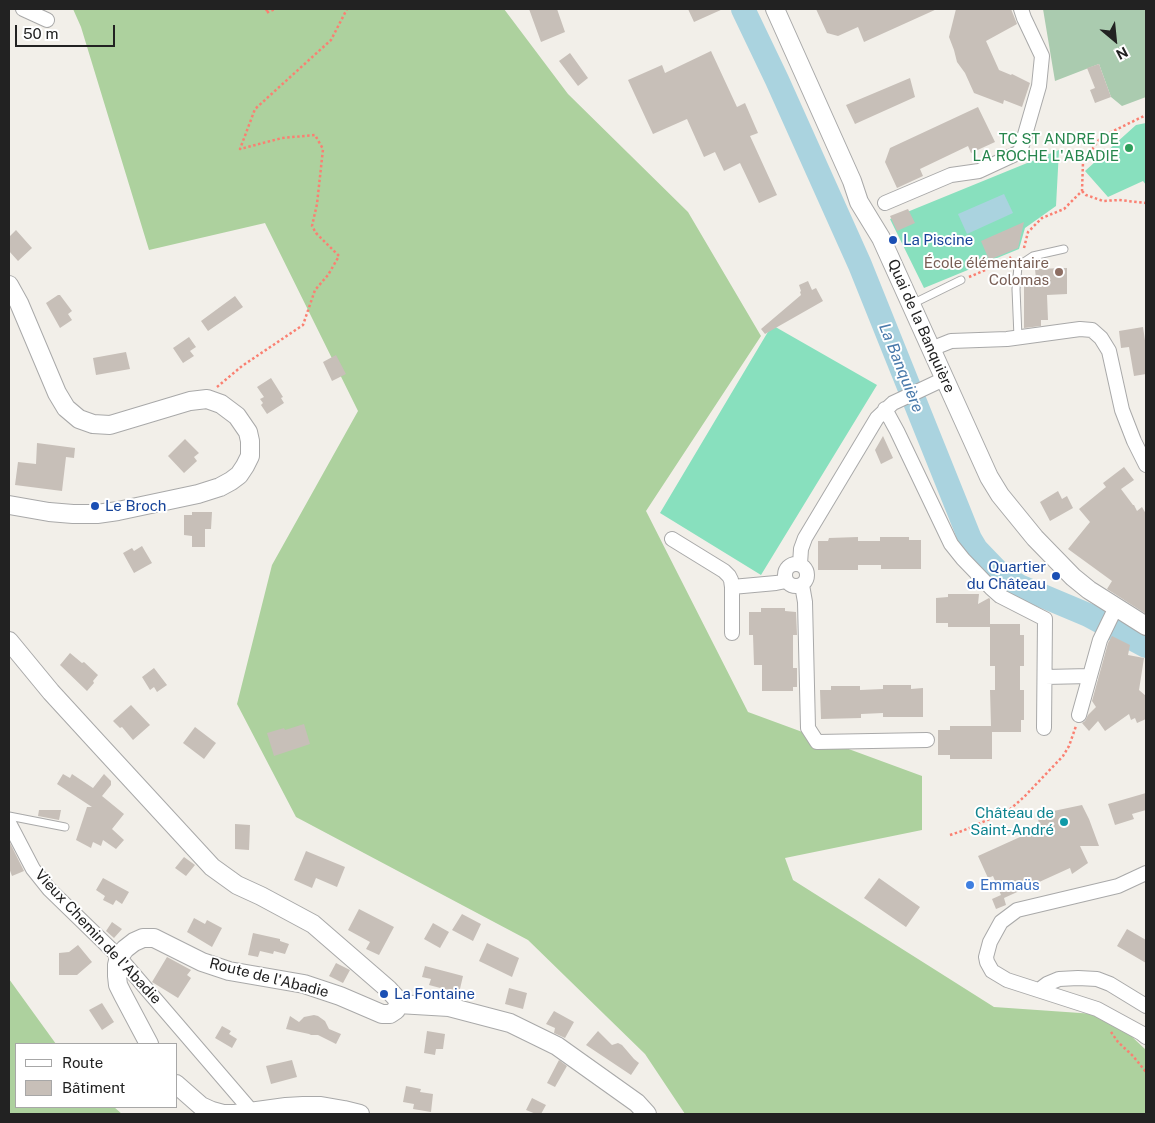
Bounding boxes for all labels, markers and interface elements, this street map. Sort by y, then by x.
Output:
scale bar [18,15,118,47]
north arrow [1090,15,1140,65]
text: 50 m [23,25,58,42]
text: N [1113,44,1131,63]
place label: TC ST ANDRE DE LA ROCHE L'ABADIE [972,130,1119,165]
marker: TC ST ANDRE DE LA ROCHE L'ABADIE [1123,142,1135,154]
place label: La Piscine [903,231,973,249]
marker: La Piscine [887,234,899,246]
place label: École élémentaire Colomas [924,254,1049,289]
street label: Quai de la Banquière [883,256,959,396]
marker: École élémentaire Colomas [1053,266,1065,278]
water label: La Banquière [874,321,928,415]
place label: Le Broch [105,497,166,515]
marker: Le Broch [89,500,101,512]
place label: Quartier du Château [967,558,1046,593]
marker: Quartier du Château [1050,570,1062,582]
place label: Château de Saint-André [970,804,1054,839]
marker: Château de Saint-André [1058,816,1070,828]
street label: Vieux Chemin de l'Abadie [31,866,165,1008]
place label: Emmaüs [980,876,1040,894]
marker: Emmaüs [964,879,976,891]
street label: Route de l'Abadie [207,954,331,1002]
place label: La Fontaine [394,985,475,1003]
marker: La Fontaine [378,988,390,1000]
legend [15,1043,178,1108]
text: Route [62,1054,103,1071]
text: Bâtiment [62,1079,125,1096]

